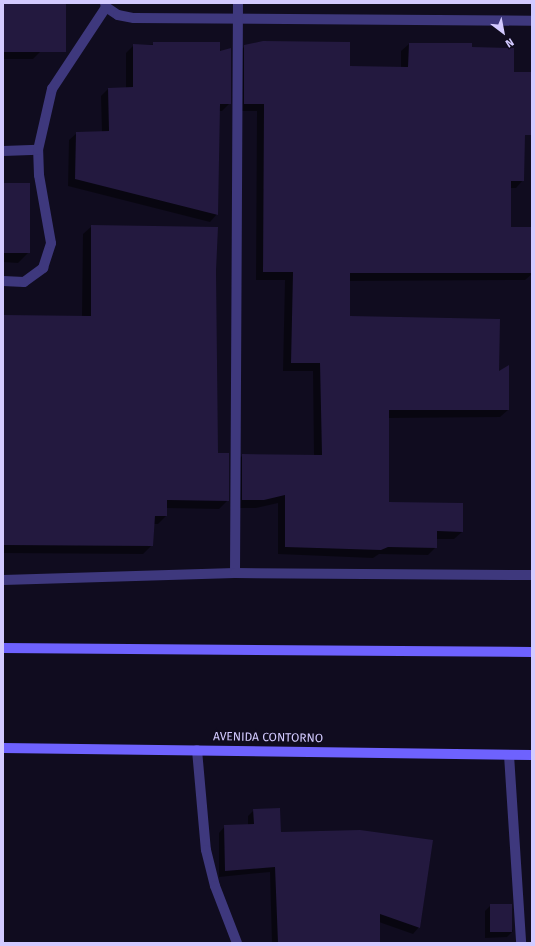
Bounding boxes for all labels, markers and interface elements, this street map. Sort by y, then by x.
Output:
north arrow [483,12,523,52]
text: N [503,35,516,50]
street label: AVENIDA CONTORNO [213,730,323,746]

